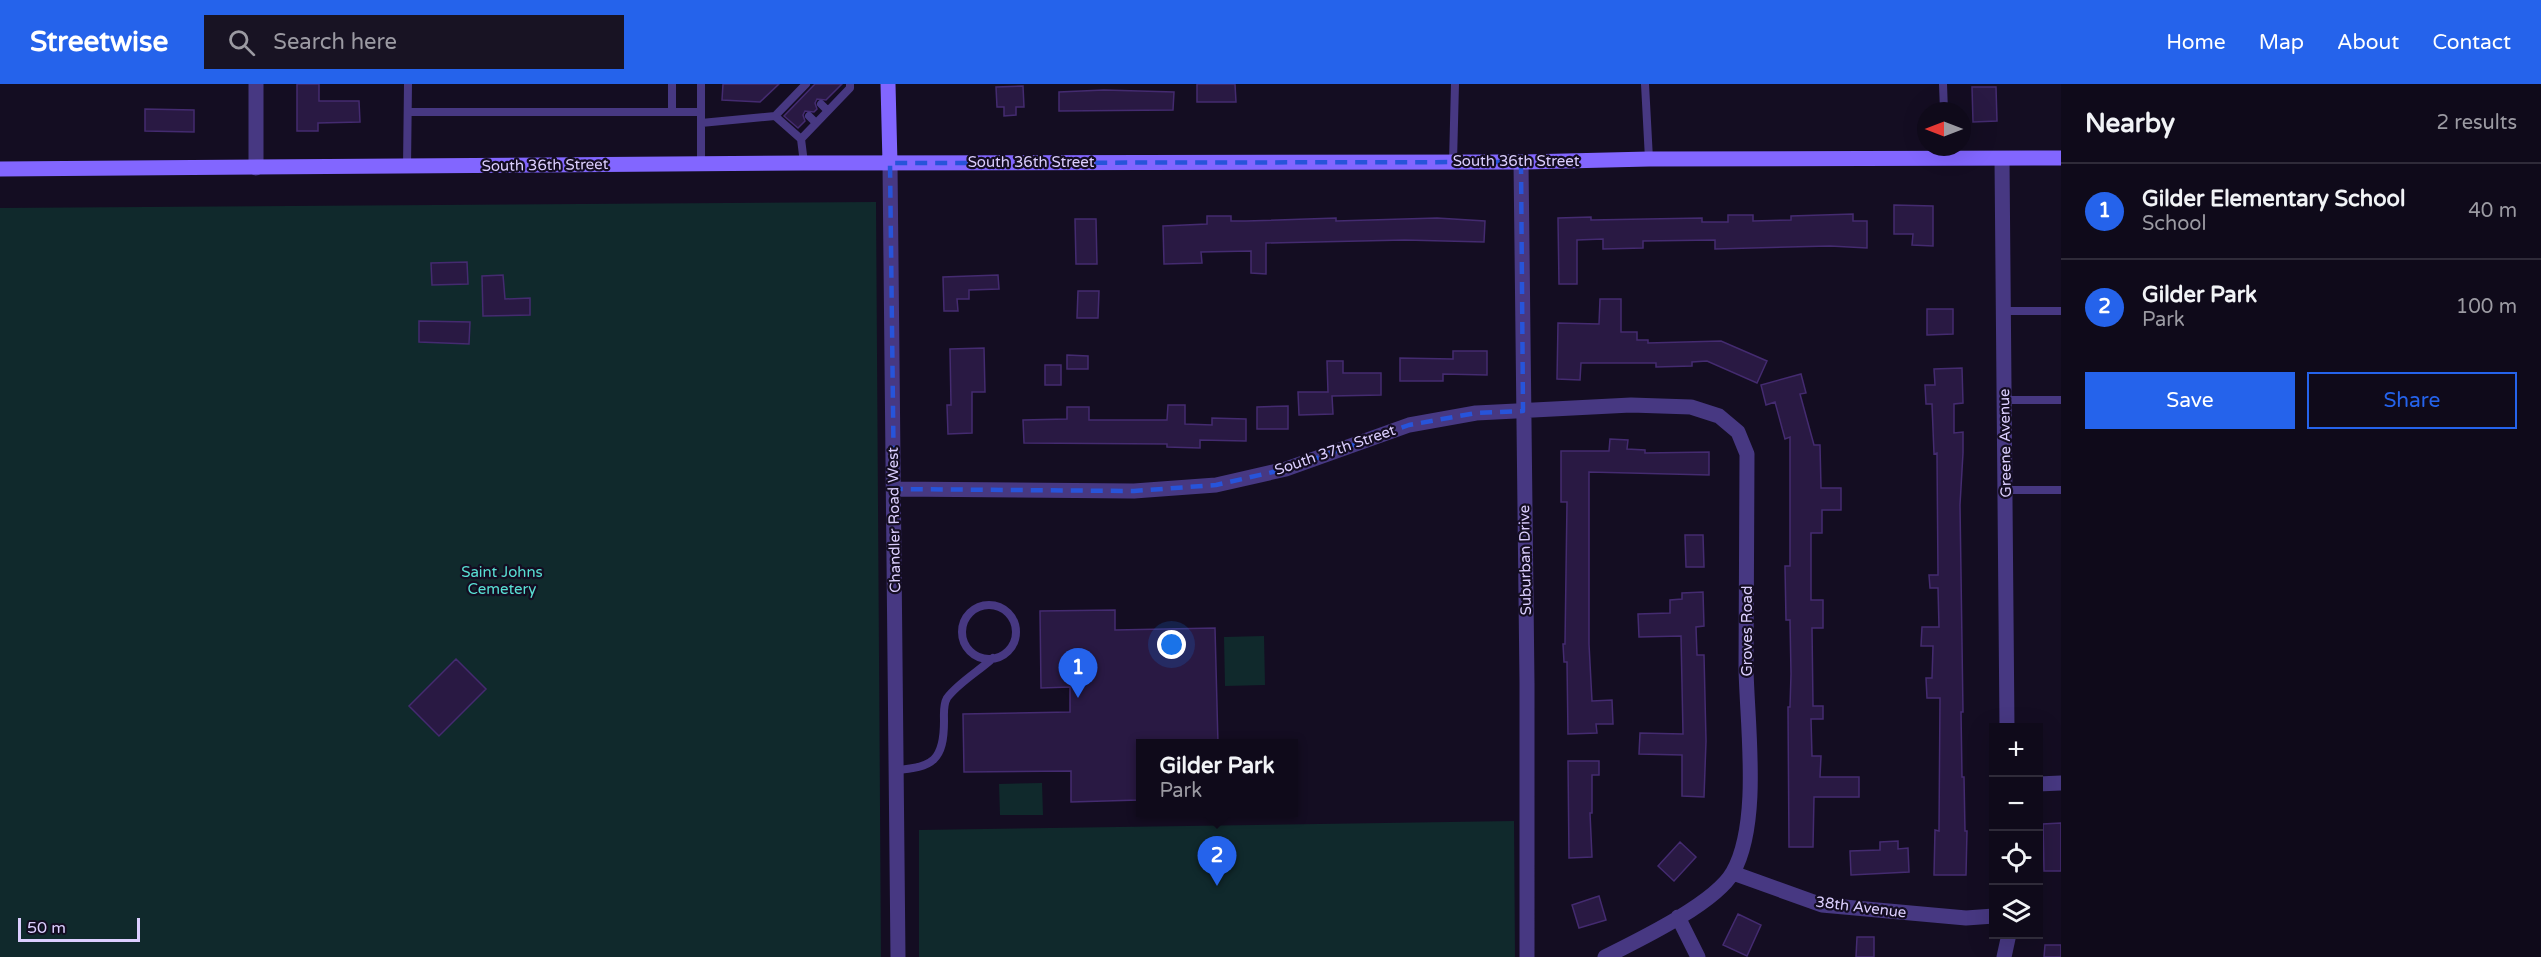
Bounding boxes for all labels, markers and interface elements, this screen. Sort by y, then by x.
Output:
search box [204,15,624,69]
text: Streetwise [30,25,168,59]
icon: search [225,26,258,59]
text: Search here [273,29,397,55]
text: Home [2166,30,2226,55]
text: Map [2259,30,2304,55]
text: About [2337,30,2399,55]
text: Contact [2432,30,2511,55]
north arrow [1917,102,1971,156]
text: Nearby [2085,108,2175,139]
text: 2 results [2437,111,2517,135]
street label: South 36th Street [1453,152,1580,170]
street label: South 36th Street [968,153,1095,171]
street label: South 36th Street [481,155,609,175]
text: Gilder Elementary School [2142,186,2405,212]
text: 1 [2098,199,2111,223]
text: 40 m [2468,199,2517,223]
text: School [2142,212,2206,236]
text: Gilder Park [2142,282,2257,308]
text: 2 [2098,295,2111,319]
text: 100 m [2456,295,2517,319]
text: Park [2142,308,2185,332]
button: Save [2085,372,2295,429]
button: Share [2307,372,2517,429]
street label: Greene Avenue [1995,388,2015,498]
street label: South 37th Street [1272,421,1398,479]
street label: Chandler Road West [884,447,904,593]
street label: Suburban Drive [1515,505,1535,615]
park label: Saint Johns Cemetery [461,563,543,598]
street label: Groves Road [1738,585,1756,677]
your location [1157,630,1186,659]
pin: 1 [1058,648,1098,698]
map controls [1989,723,2043,939]
button: + [1989,723,2043,777]
popup [1136,739,1298,817]
text: Gilder Park [1159,753,1275,779]
button: − [1989,777,2043,831]
text: Park [1159,779,1202,803]
button: locate [1989,831,2043,885]
pin: 2 [1198,836,1236,886]
button: layers [1989,885,2043,939]
street label: 38th Avenue [1815,893,1907,921]
scale bar [18,915,140,942]
text: 50 m [27,918,66,938]

